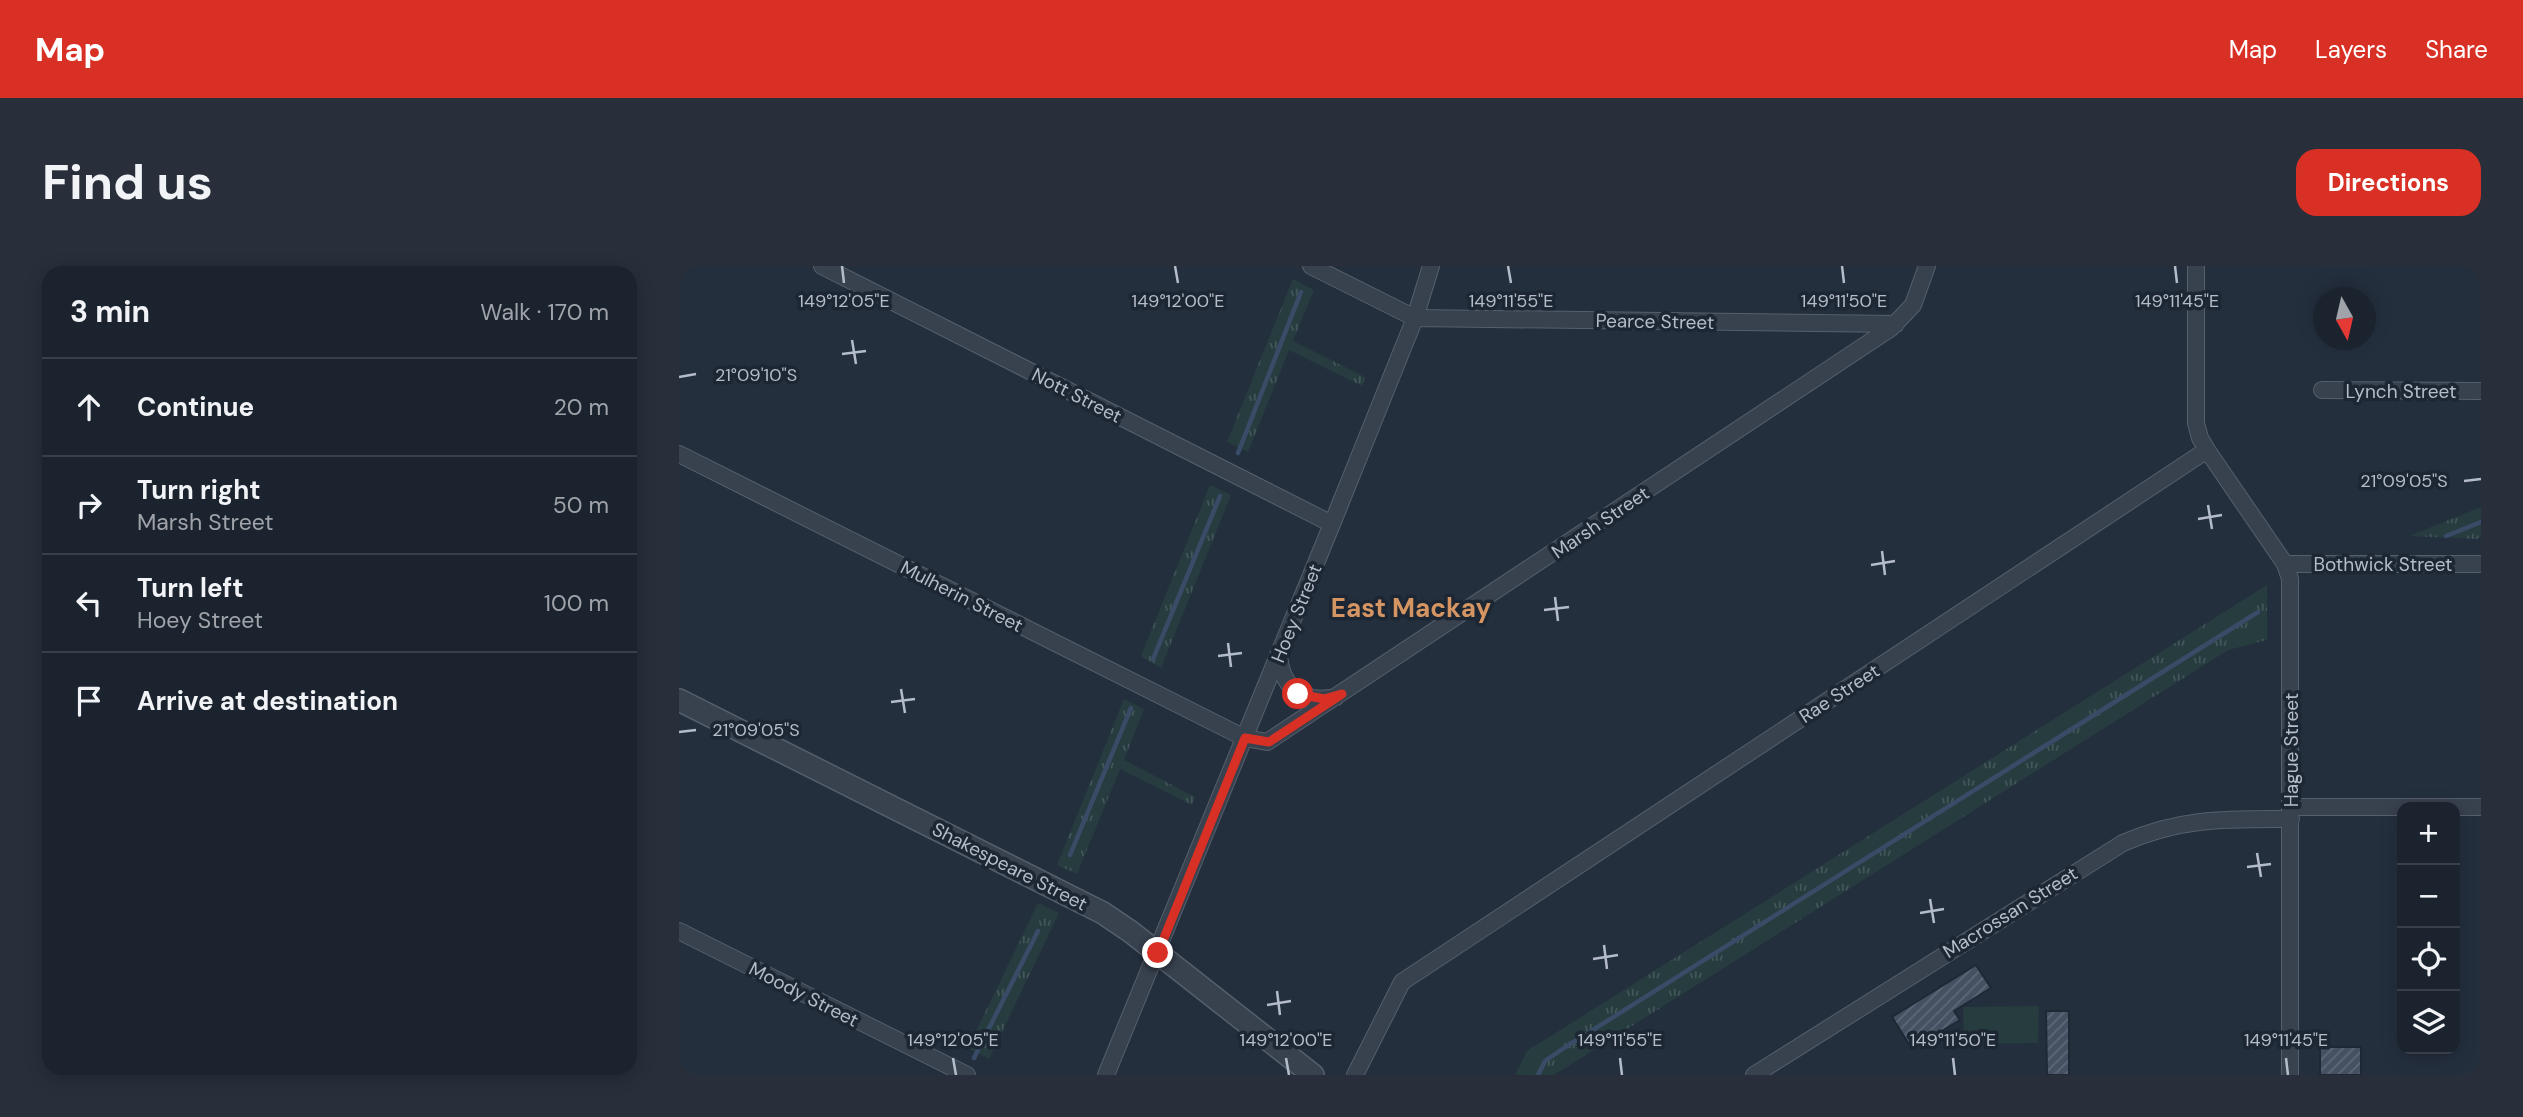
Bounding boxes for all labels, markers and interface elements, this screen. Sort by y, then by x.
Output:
text: Map [35,28,105,71]
text: Map [2229,34,2277,65]
text: Layers [2315,34,2387,65]
text: Share [2425,34,2488,65]
button: Directions [2296,149,2481,216]
text: Find us [42,150,213,214]
north arrow [2313,287,2376,350]
text: 149°12'05"E [798,289,890,313]
text: 149°12'00"E [1132,289,1224,313]
text: 149°11'55"E [1469,289,1553,313]
text: 149°11'50"E [1801,289,1887,313]
text: 149°11'45"E [2135,289,2219,313]
text: 3 min [70,292,150,331]
text: Walk · 170 m [480,297,609,327]
street label: Pearce Street [1595,308,1715,335]
street label: Nott Street [1028,362,1126,429]
text: 21°09'10"S [715,363,797,387]
street label: Lynch Street [2345,379,2457,404]
icon: ahead [70,388,108,426]
text: Continue [137,390,254,424]
text: 20 m [554,392,609,422]
text: 21°09'05"S [2360,469,2448,493]
text: Turn right [137,473,261,507]
street label: Marsh Street [1547,481,1654,564]
icon: right [70,486,108,524]
text: 50 m [553,490,609,520]
text: Marsh Street [137,507,273,537]
street label: Bothwick Street [2313,552,2453,577]
street label: Mulherin Street [896,555,1027,638]
street label: Hoey Street [1265,560,1328,666]
text: Turn left [137,571,244,605]
icon: left [70,584,108,622]
text: 100 m [544,588,609,618]
district label: East Mackay [1331,591,1491,625]
text: Hoey Street [137,605,263,635]
street label: Rae Street [1794,658,1884,729]
route start [1282,678,1313,709]
icon: arrive [70,682,108,720]
text: Arrive at destination [137,684,398,718]
street label: Hague Street [2279,693,2304,807]
text: 21°09'05"S [712,718,800,742]
map controls [2397,802,2460,1054]
button: + [2397,802,2460,865]
street label: Shakespeare Street [928,817,1092,916]
street label: Macrossan Street [1938,861,2082,964]
button: − [2397,865,2460,928]
button: locate [2397,928,2460,991]
route end [1142,937,1173,968]
street label: Moody Street [745,956,863,1033]
button: layers [2397,991,2460,1054]
text: 149°12'05"E [907,1028,999,1052]
text: 149°12'00"E [1240,1028,1332,1052]
text: 149°11'55"E [1578,1028,1662,1052]
text: 149°11'50"E [1910,1028,1996,1052]
text: 149°11'45"E [2244,1028,2328,1052]

